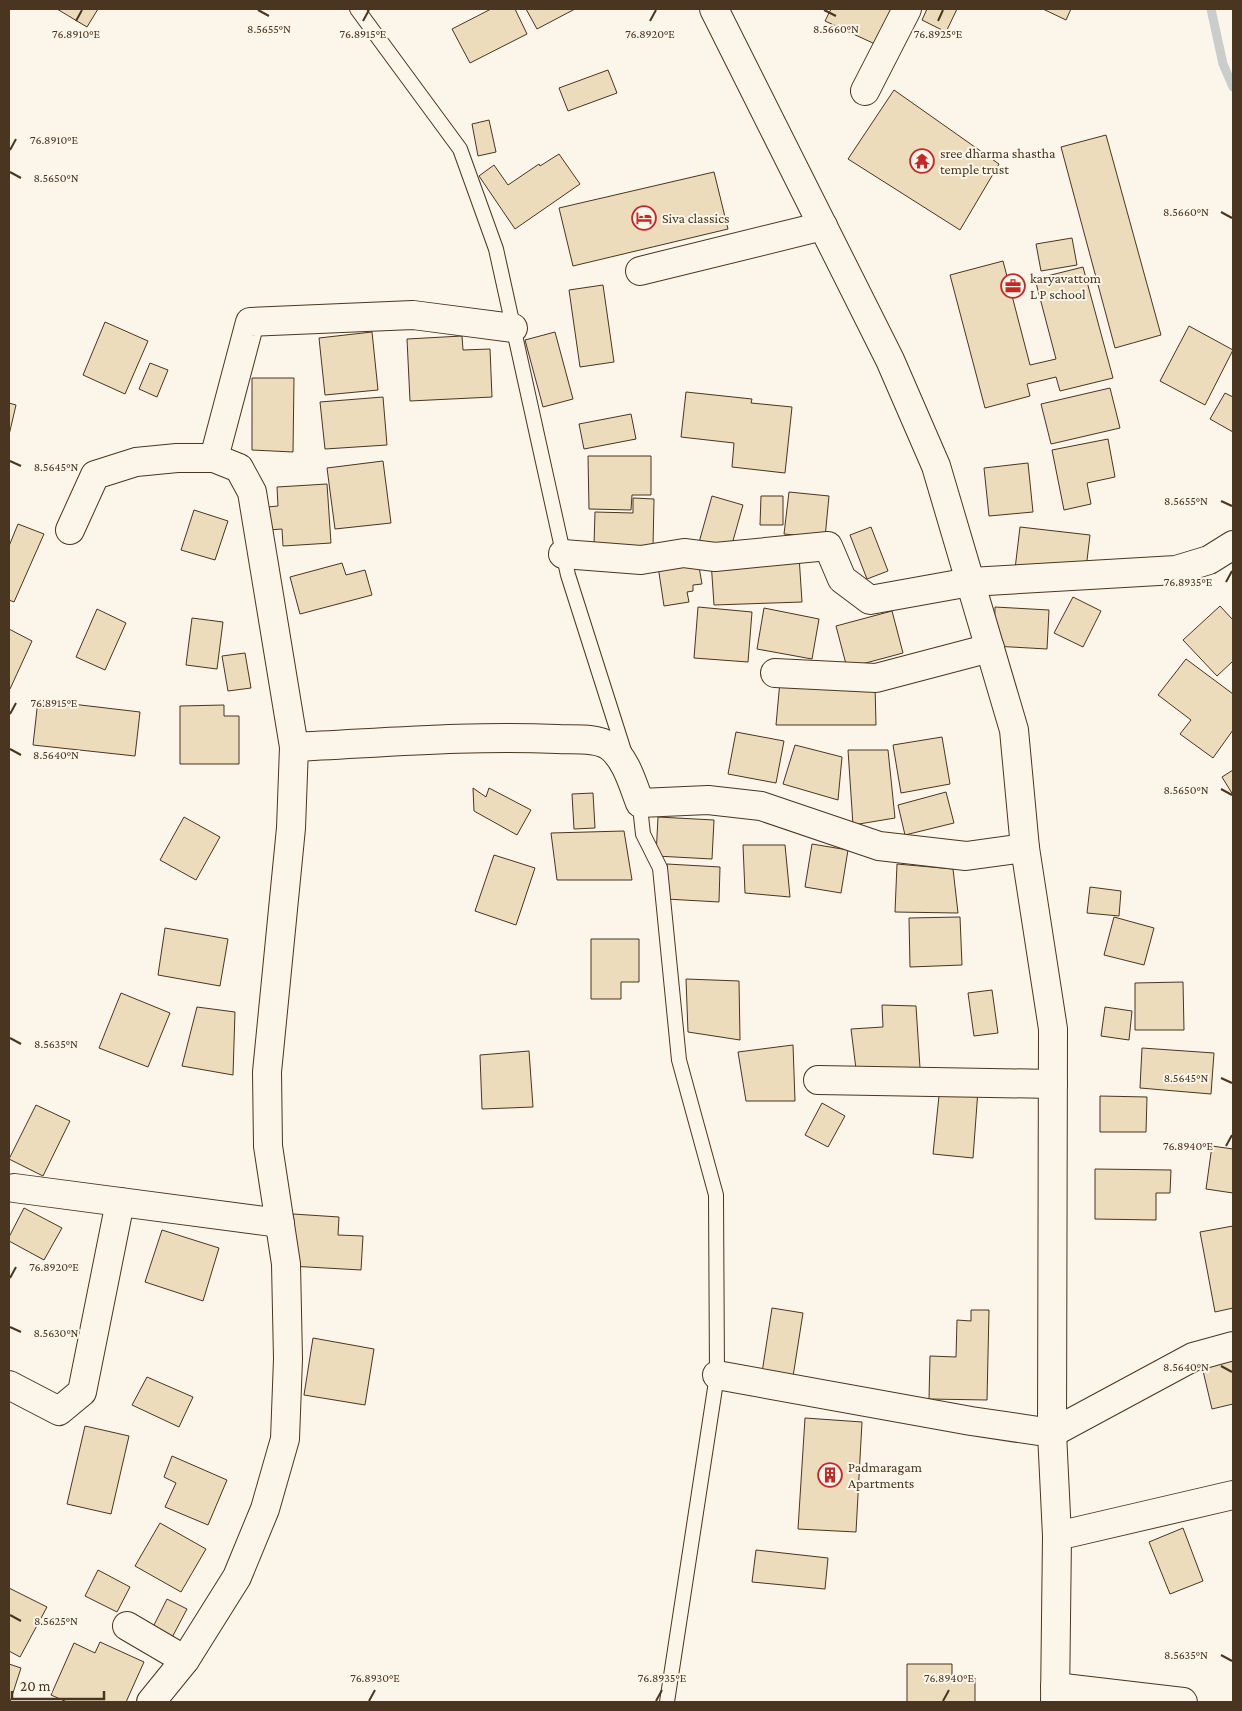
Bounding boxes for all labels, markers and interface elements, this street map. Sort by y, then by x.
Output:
text: 8.5655°N [247,22,291,36]
text: 8.5660°N [813,22,859,36]
text: 76.8910°E [52,27,100,41]
text: 76.8915°E [340,27,387,41]
text: 76.8920°E [625,27,675,41]
text: 76.8925°E [914,27,963,41]
text: 76.8910°E [30,133,78,147]
place label: sree dharma shastha temple trust [940,145,1056,177]
temple icon: sree dharma shastha temple trust [909,148,935,174]
text: 8.5650°N [33,171,79,185]
hotel icon: Siva classics [631,205,657,231]
text: 8.5660°N [1163,205,1209,219]
place label: Siva classics [662,210,730,226]
place label: karyavattom L P school [1030,270,1101,302]
office icon: karyavattom L P school [1000,273,1026,299]
text: 8.5645°N [34,460,78,474]
text: 8.5655°N [1164,494,1208,508]
text: 76.8935°E [1164,575,1213,589]
text: 76.8915°E [31,696,78,710]
text: 8.5640°N [33,748,79,762]
text: 8.5650°N [1163,783,1209,797]
text: 8.5635°N [34,1037,78,1051]
text: 8.5645°N [1164,1071,1208,1085]
text: 76.8940°E [1163,1139,1214,1153]
text: 76.8920°E [29,1260,79,1274]
text: 8.5630°N [33,1326,79,1340]
text: 8.5640°N [1163,1360,1209,1374]
place label: Padmaragam Apartments [848,1459,922,1491]
building icon: Padmaragam Apartments [817,1462,843,1488]
text: 8.5625°N [34,1614,78,1628]
text: 8.5635°N [1164,1648,1208,1662]
scale bar [12,1668,105,1700]
text: 76.8930°E [350,1671,400,1685]
text: 76.8935°E [638,1671,687,1685]
text: 76.8940°E [924,1671,975,1685]
text: 20 m [20,1678,51,1694]

